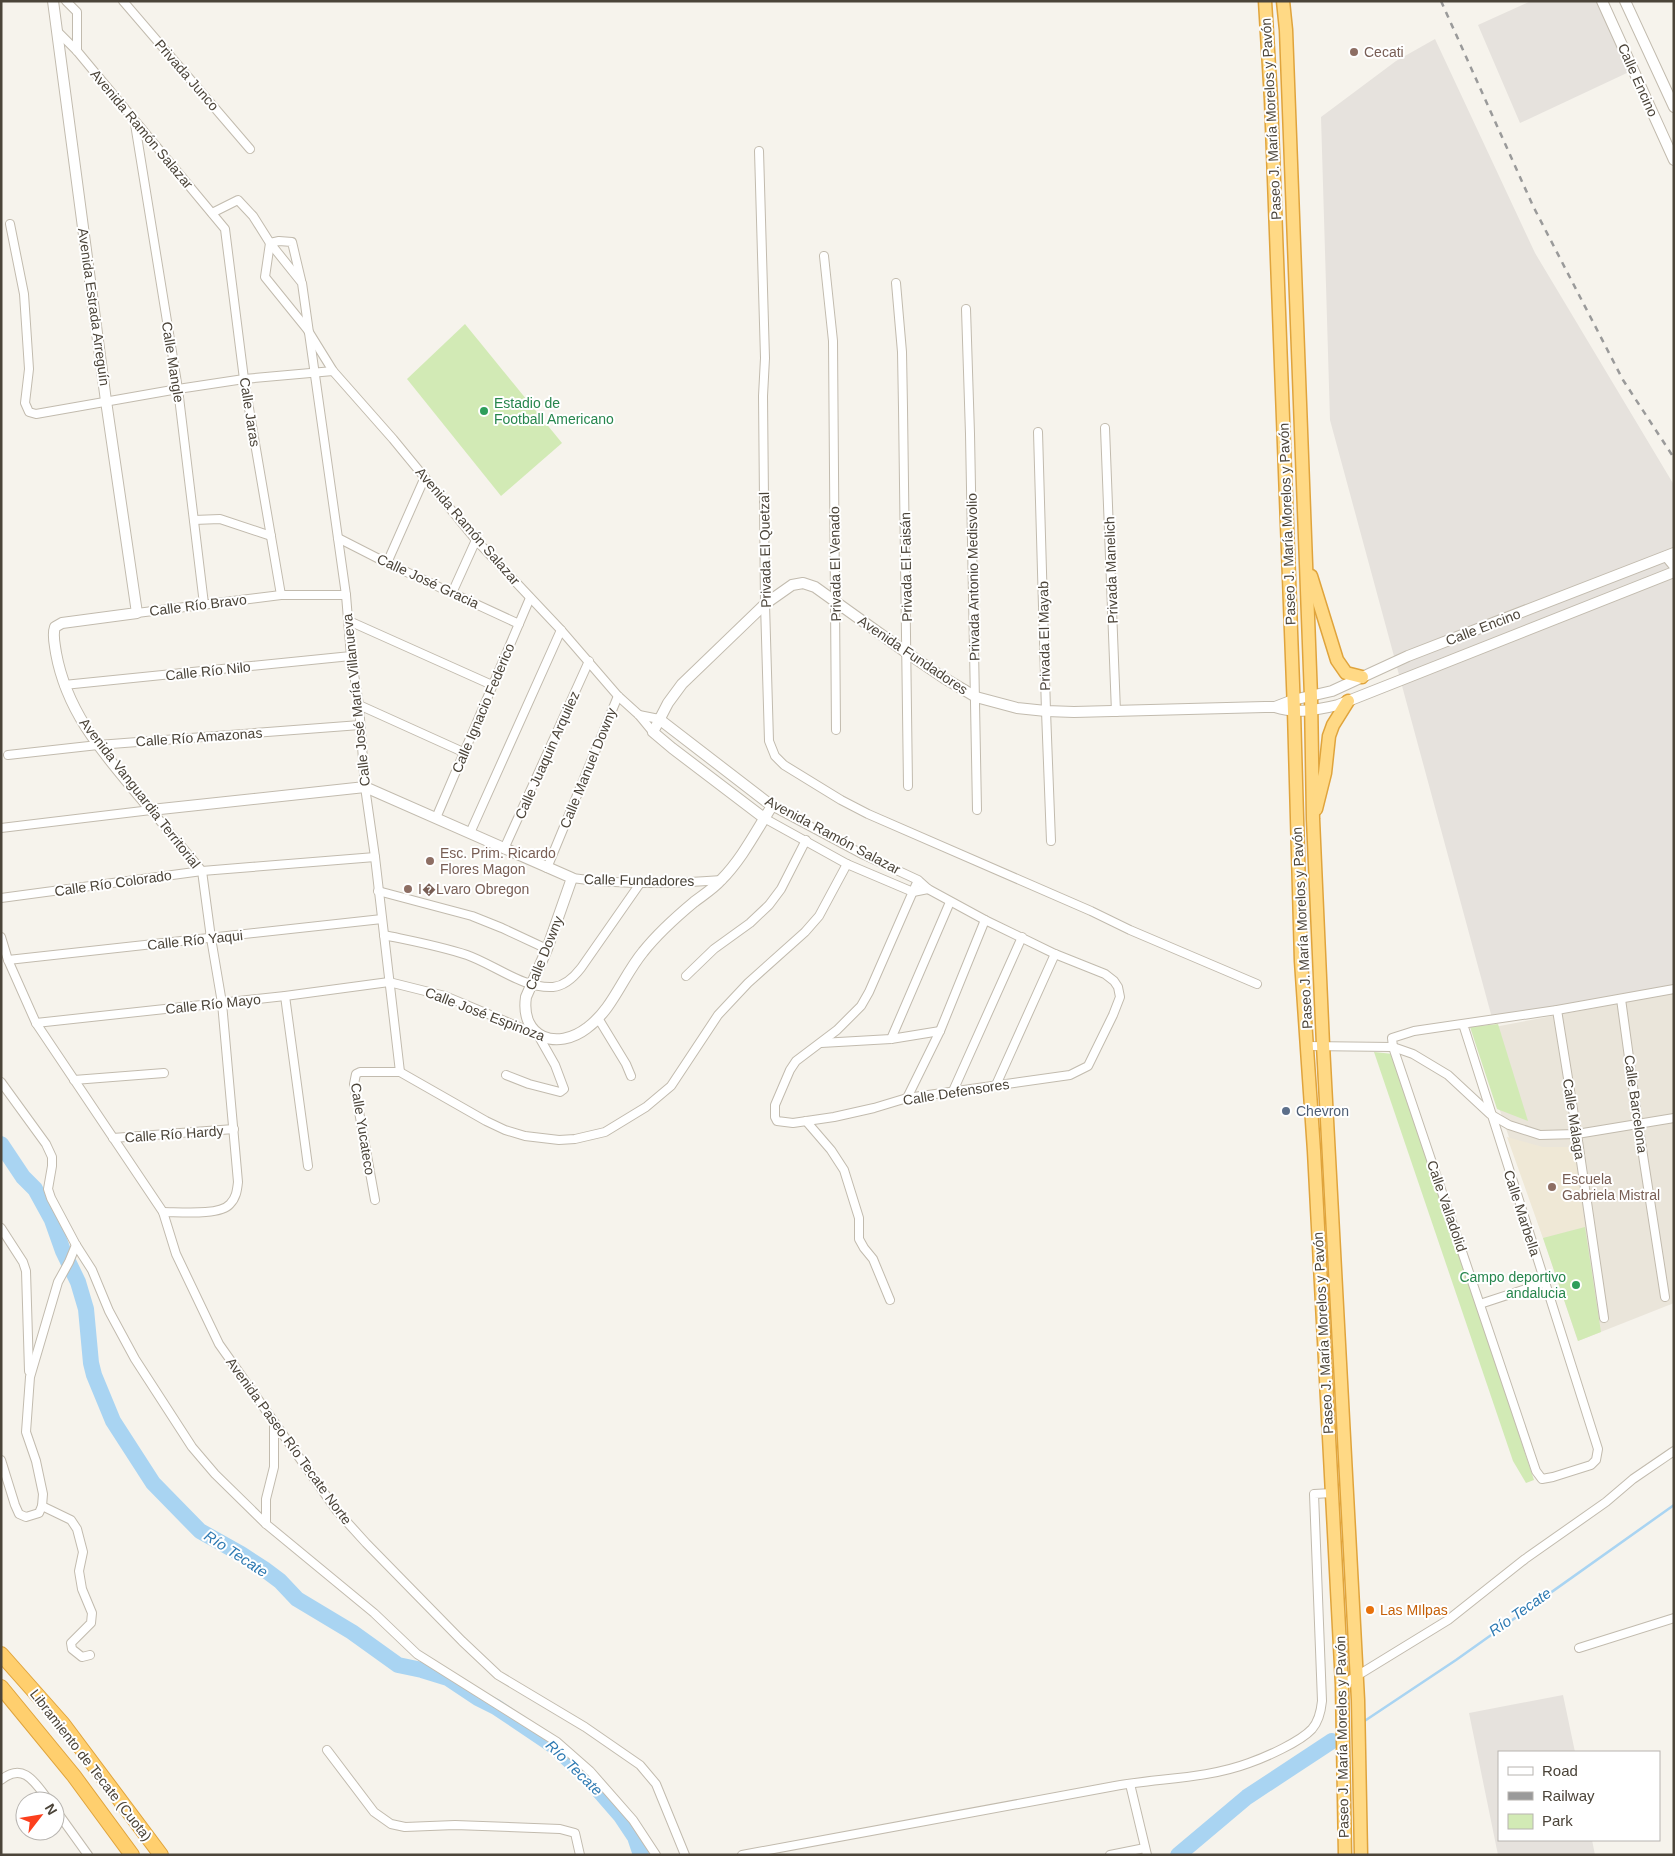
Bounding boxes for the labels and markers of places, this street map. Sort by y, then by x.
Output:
place label: Cecati [1364,44,1404,60]
marker: Cecati [1348,46,1360,58]
place label: Estadio de Football Americano [494,395,614,427]
marker: Estadio de Football Americano [478,405,490,417]
place label: Esc. Prim. Ricardo Flores Magon [440,845,556,877]
marker: Esc. Prim. Ricardo Flores Magon [424,855,436,867]
place label: I�Lvaro Obregon [418,881,529,897]
marker: I�Lvaro Obregon [402,883,414,895]
place label: Chevron [1296,1103,1349,1119]
marker: Chevron [1280,1105,1292,1117]
place label: Escuela Gabriela Mistral [1562,1171,1660,1203]
marker: Escuela Gabriela Mistral [1546,1181,1558,1193]
place label: Campo deportivo andalucia [1459,1269,1566,1301]
marker: Campo deportivo andalucia [1570,1279,1582,1291]
place label: Las MIlpas [1380,1602,1448,1618]
marker: Las MIlpas [1364,1604,1376,1616]

